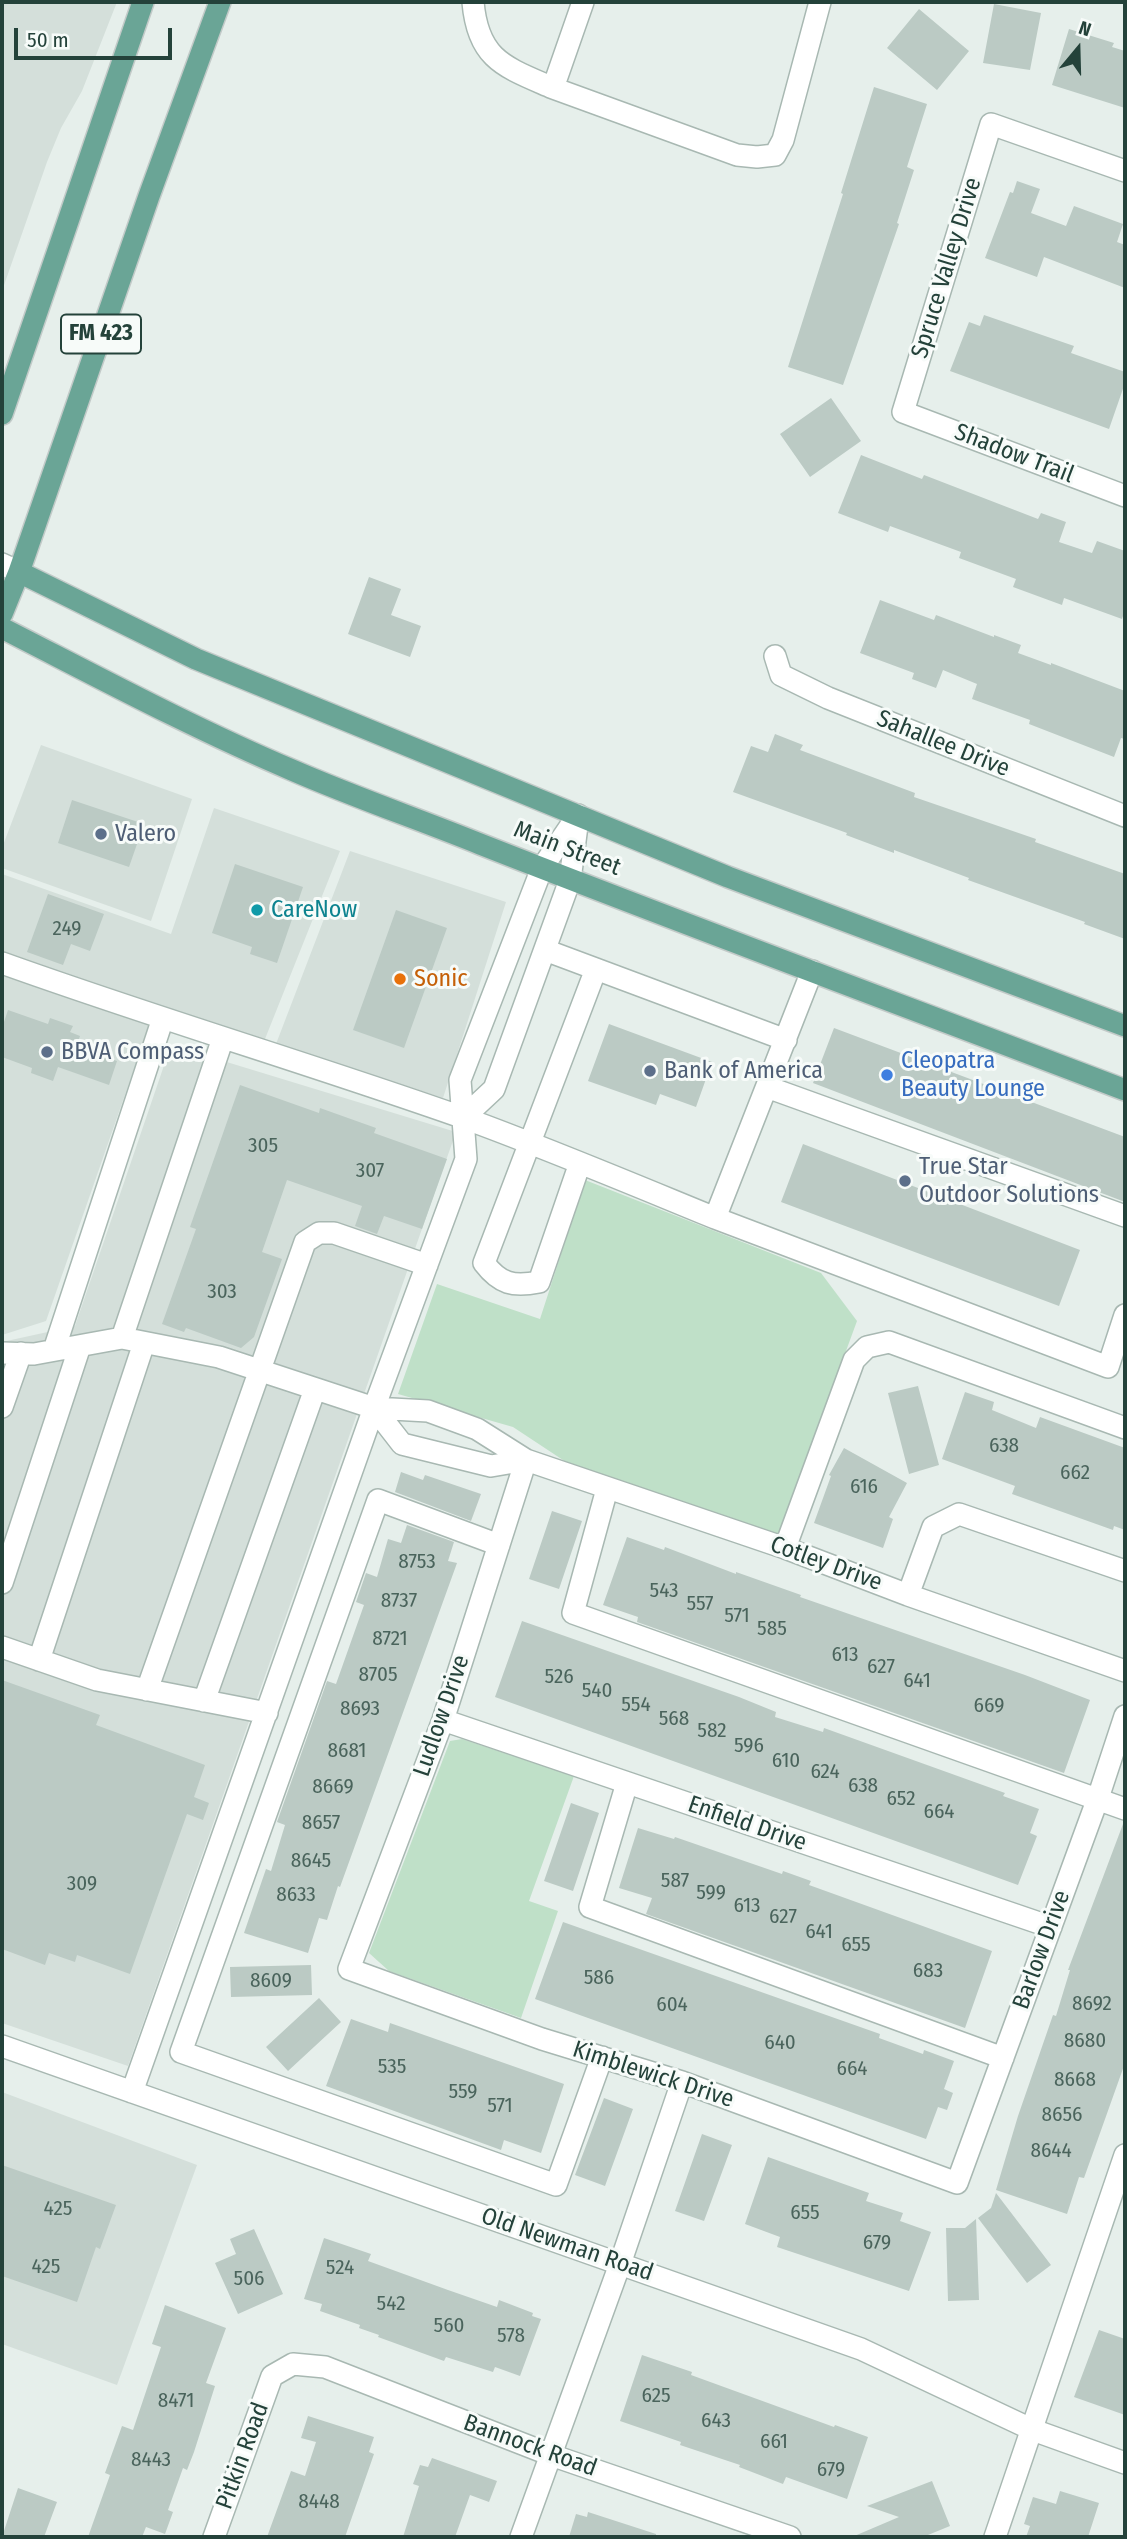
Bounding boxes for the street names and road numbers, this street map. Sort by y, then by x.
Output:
street label: Spruce Valley Drive [906,174,988,362]
road number: FM 423 [61,314,141,354]
street label: Shadow Trail [950,418,1078,490]
street label: Sahallee Drive [872,704,1014,784]
street label: Main Street [509,815,625,883]
street label: Cotley Drive [766,1530,886,1598]
street label: Ludlow Drive [408,1651,476,1781]
street label: Enfield Drive [684,1790,810,1858]
street label: Barlow Drive [1007,1887,1077,2013]
street label: Kimblewick Drive [569,2035,737,2115]
street label: Old Newman Road [477,2202,657,2288]
street label: Pitkin Road [210,2399,276,2513]
street label: Bannock Road [459,2409,601,2483]

